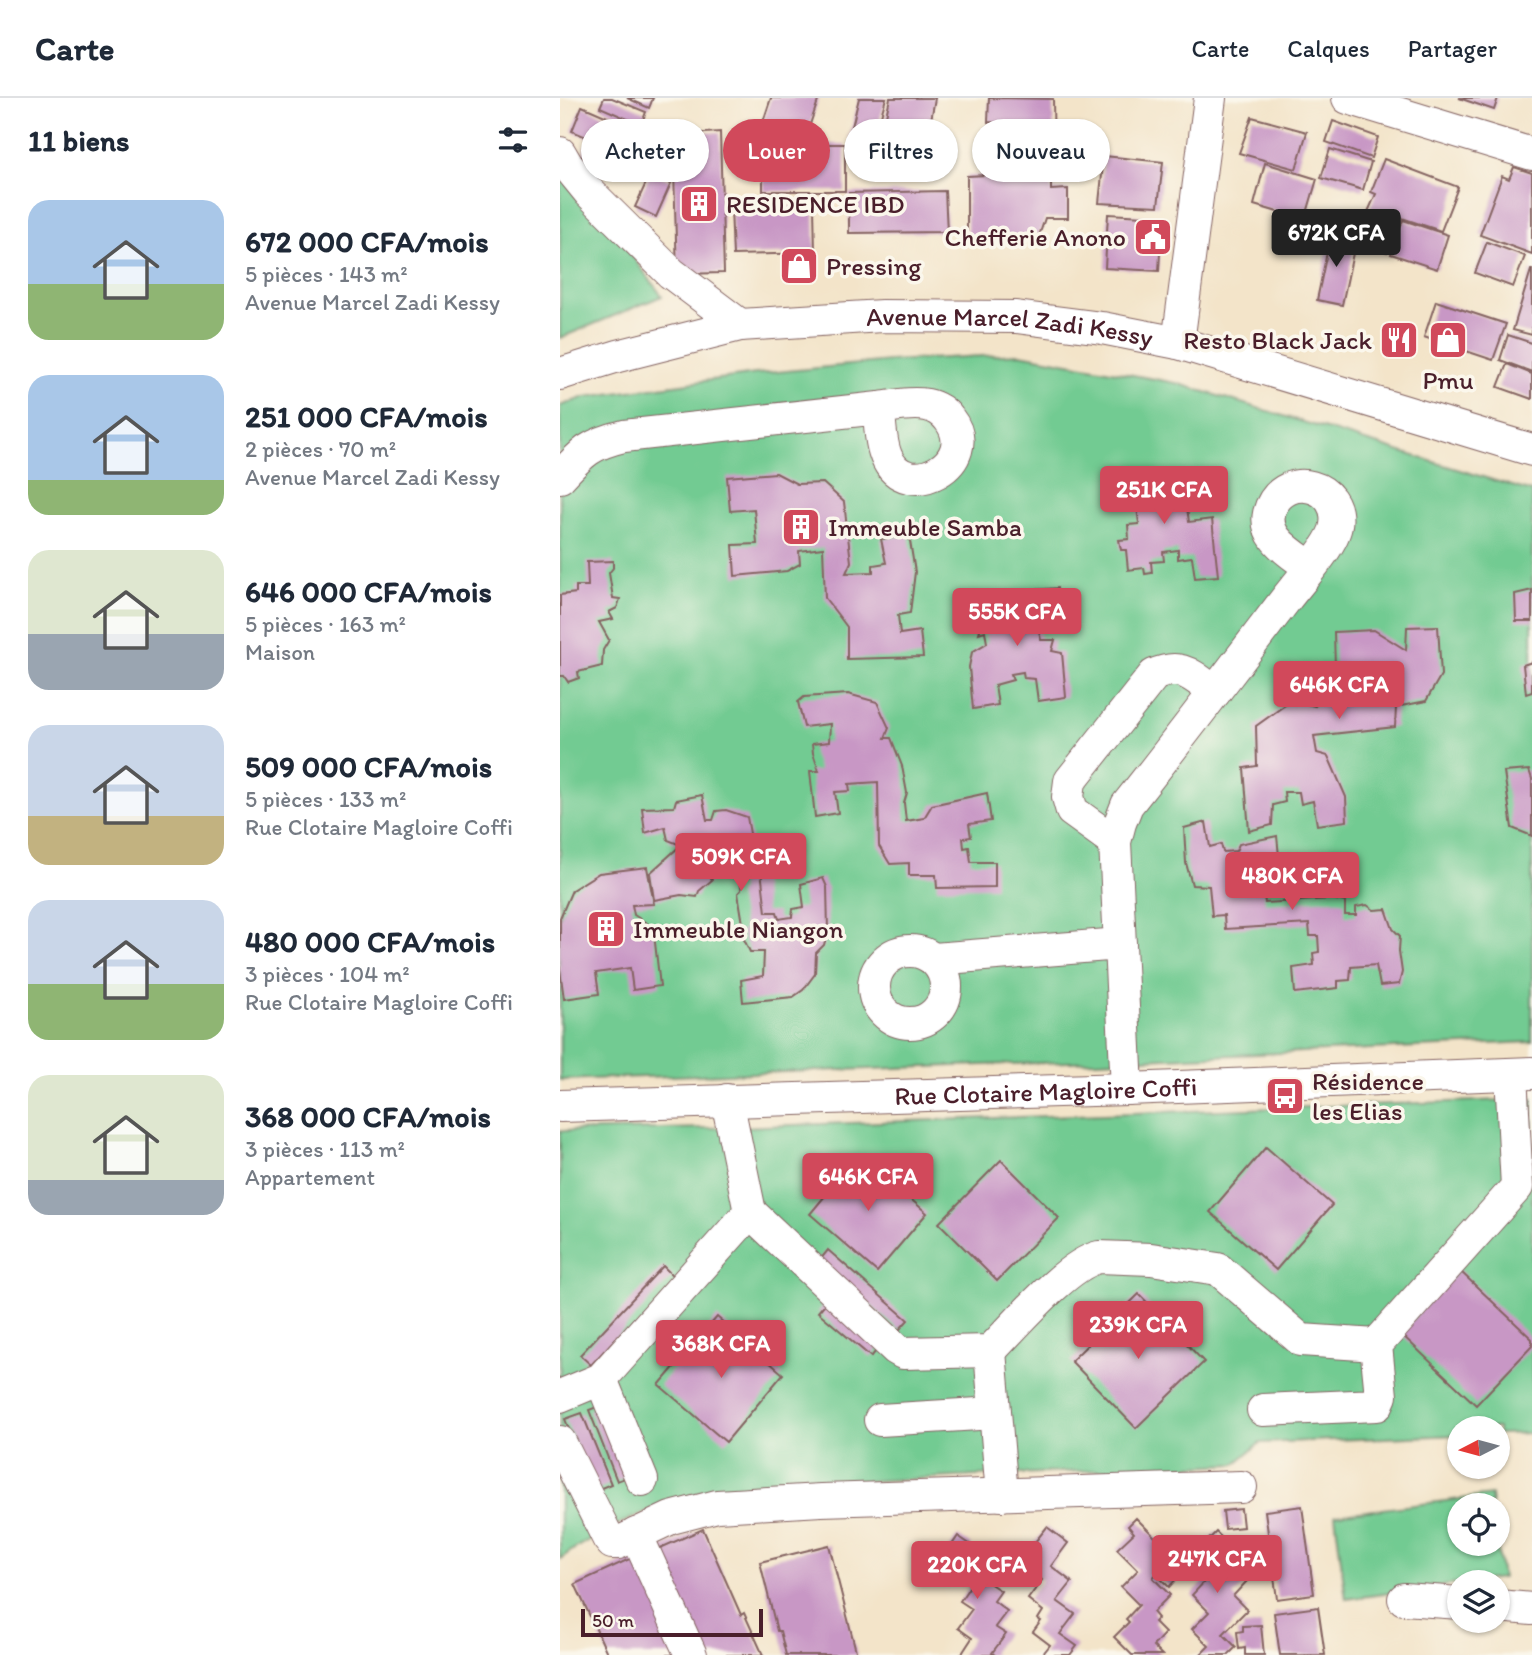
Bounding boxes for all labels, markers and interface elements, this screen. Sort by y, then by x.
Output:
text: Carte [35,29,115,68]
text: Carte [1192,34,1249,63]
text: Calques [1287,34,1370,63]
text: Partager [1408,34,1497,63]
chip: Acheter [581,119,709,182]
chip: Louer [723,119,830,182]
chip: Filtres [844,119,958,182]
chip: Nouveau [972,119,1110,182]
icon: filters [494,121,532,159]
text: 11 biens [28,122,130,159]
building icon: RESIDENCE IBD [678,183,720,225]
place label: RESIDENCE IBD [726,188,905,220]
pin: 672K CFA [1264,209,1408,269]
public building icon: Chefferie Anono [1132,216,1174,258]
text: 672K CFA [1288,218,1384,246]
place label: Chefferie Anono [944,221,1126,253]
text: 672 000 CFA/mois [245,223,489,260]
icon: home [84,228,168,312]
shop icon: Pressing [778,245,820,287]
place label: Pressing [826,250,922,282]
text: 5 pièces · 143 m² [245,260,408,288]
text: Avenue Marcel Zadi Kessy [245,288,500,316]
street label: Avenue Marcel Zadi Kessy [865,300,1156,354]
restaurant icon: Resto Black Jack [1378,319,1420,361]
shop icon: Pmu [1427,319,1469,361]
place label: Resto Black Jack [1183,324,1373,356]
place label: Pmu [1422,364,1474,396]
text: 251 000 CFA/mois [245,398,488,435]
icon: home [84,403,168,487]
text: 2 pièces · 70 m² [245,435,396,463]
text: Avenue Marcel Zadi Kessy [245,463,500,491]
pin: 251K CFA [1092,466,1236,526]
text: 251K CFA [1116,475,1212,503]
building icon: Immeuble Samba [780,506,822,548]
place label: Immeuble Samba [828,511,1022,543]
text: 646 000 CFA/mois [245,573,492,610]
icon: home [84,578,168,662]
pin: 555K CFA [945,588,1089,648]
text: 555K CFA [968,597,1066,625]
text: 5 pièces · 163 m² [245,610,406,638]
text: Maison [245,638,315,666]
pin: 646K CFA [1267,662,1411,721]
text: 646K CFA [1289,670,1389,698]
text: 509 000 CFA/mois [245,748,492,785]
icon: home [84,753,168,837]
text: 5 pièces · 133 m² [245,785,406,813]
text: Rue Clotaire Magloire Coffi [245,813,513,841]
pin: 509K CFA [669,834,813,893]
text: 509K CFA [691,842,791,870]
pin: 480K CFA [1220,852,1364,912]
text: 480K CFA [1241,861,1343,889]
building icon: Immeuble Niangon [585,908,627,950]
place label: Immeuble Niangon [633,913,844,945]
text: 480 000 CFA/mois [245,923,495,960]
icon: home [84,928,168,1012]
text: 3 pièces · 104 m² [245,960,410,988]
text: Rue Clotaire Magloire Coffi [245,988,513,1016]
place label: Résidence les Elias [1312,1065,1424,1127]
street label: Rue Clotaire Magloire Coffi [894,1070,1198,1112]
bus stop icon: Résidence les Elias [1264,1075,1306,1117]
text: 368 000 CFA/mois [245,1098,491,1135]
icon: home [84,1103,168,1187]
text: 3 pièces · 113 m² [245,1135,405,1163]
pin: 646K CFA [796,1154,940,1213]
text: 646K CFA [818,1162,918,1190]
text: Appartement [245,1163,375,1191]
pin: 239K CFA [1066,1302,1210,1361]
text: 239K CFA [1089,1310,1187,1338]
pin: 368K CFA [649,1320,793,1380]
text: 368K CFA [672,1329,770,1357]
north arrow [1447,1416,1510,1479]
map controls [1447,1416,1510,1633]
button: locate [1447,1493,1510,1556]
pin: 247K CFA [1145,1536,1289,1595]
pin: 220K CFA [905,1542,1049,1601]
text: 247K CFA [1168,1544,1266,1572]
text: 220K CFA [927,1550,1027,1578]
button: layers [1447,1570,1510,1633]
scale bar [581,1606,763,1638]
text: 50 m [592,1609,634,1632]

